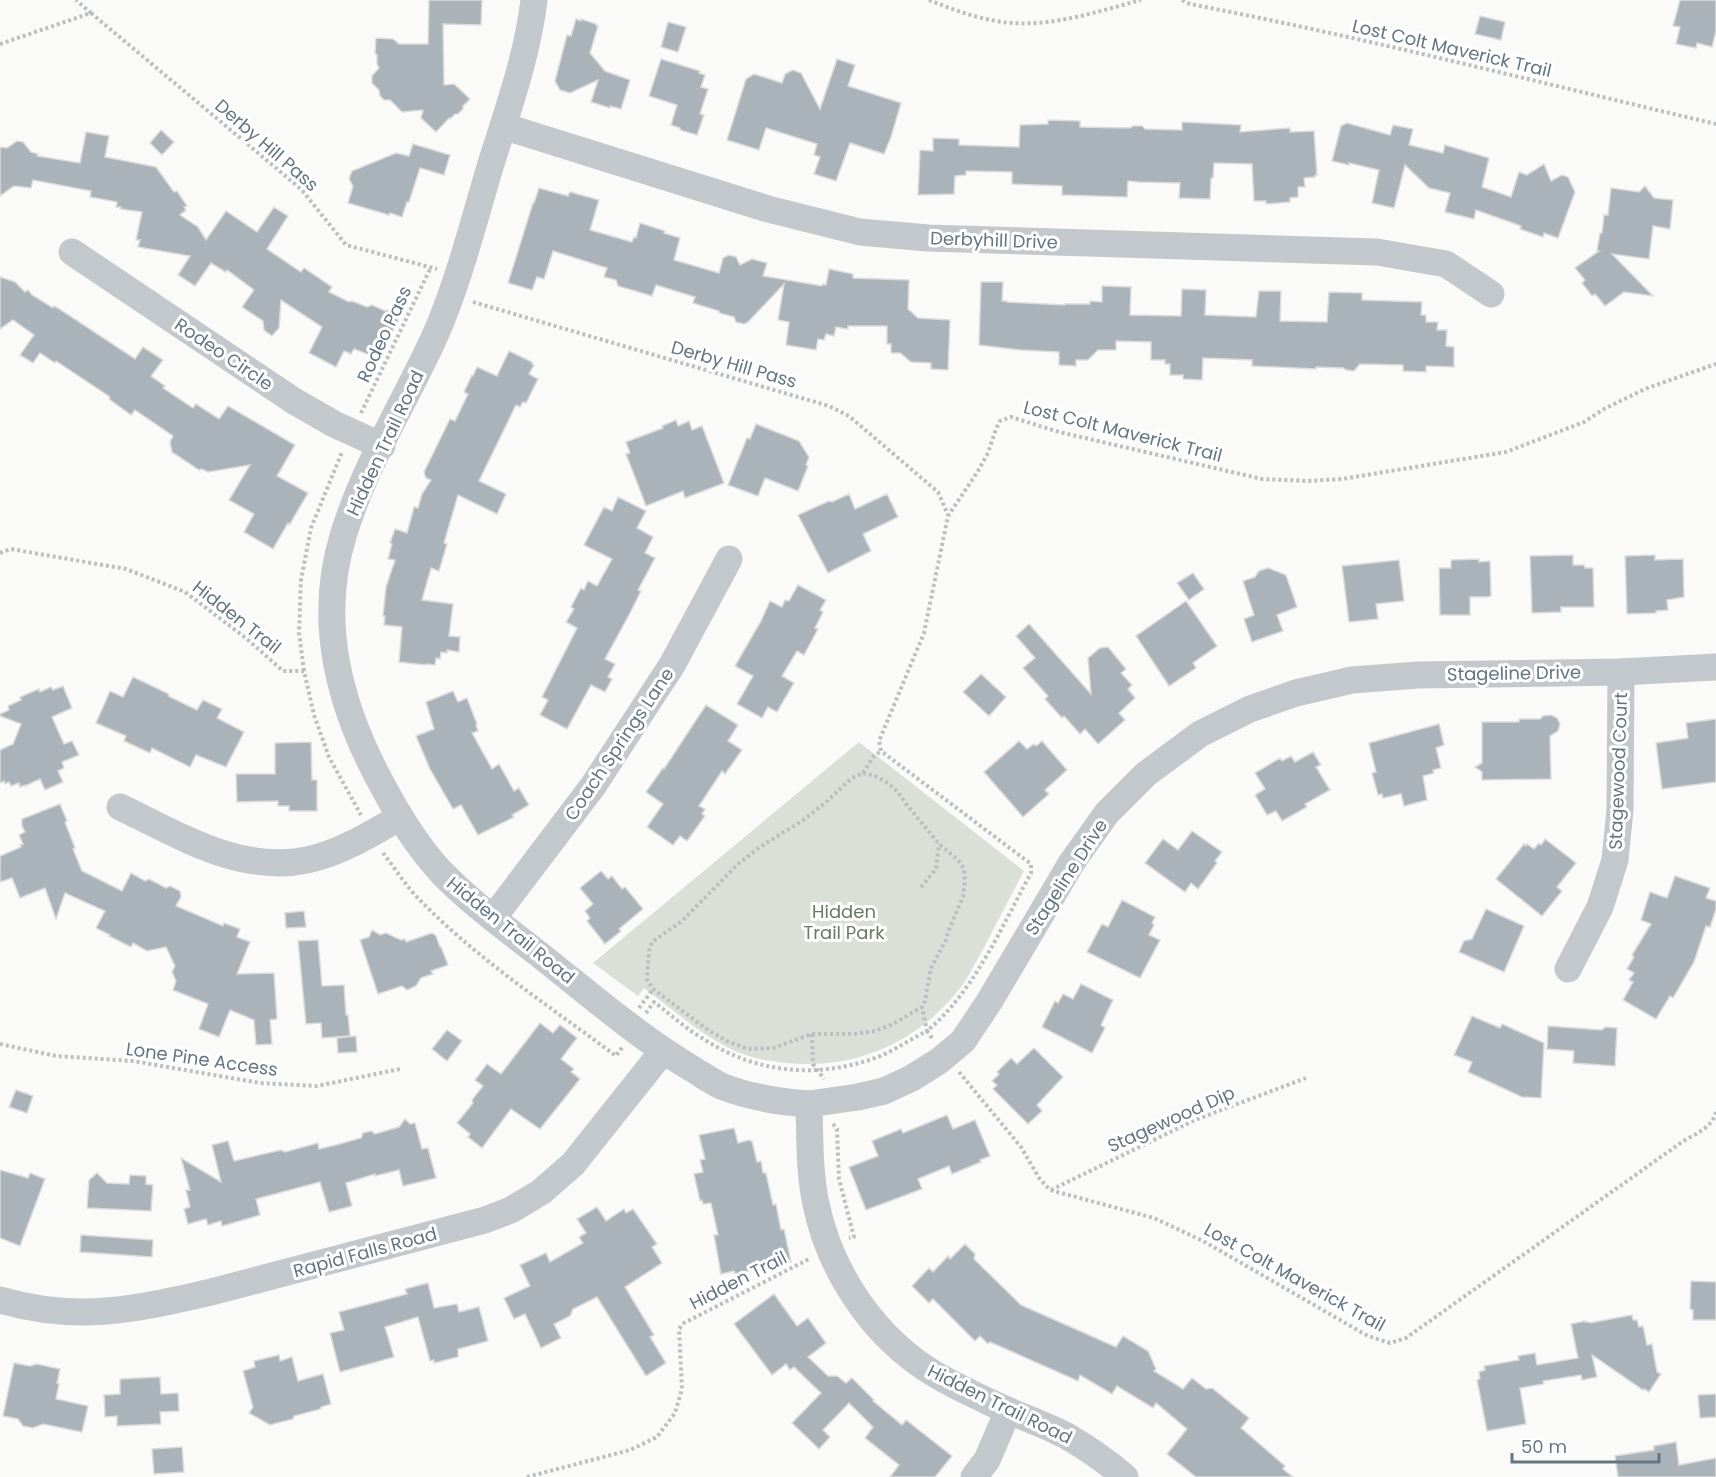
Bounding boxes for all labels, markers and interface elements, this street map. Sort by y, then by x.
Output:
street label: Lost Colt Maverick Trail [1350,13,1554,83]
street label: Derby Hill Pass [210,93,324,197]
street label: Derbyhill Drive [930,225,1058,255]
street label: Rodeo Pass [351,282,417,386]
street label: Rodeo Circle [170,312,278,396]
street label: Derby Hill Pass [668,334,800,394]
street label: Hidden Trail Road [340,366,430,520]
street label: Lost Colt Maverick Trail [1021,394,1225,468]
street label: Hidden Trail [187,574,287,660]
street label: Stageline Drive [1447,659,1581,687]
street label: Coach Springs Lane [559,663,679,825]
street label: Stagewood Court [1603,692,1633,850]
street label: Stageline Drive [1019,814,1113,940]
street label: Hidden Trail Road [442,871,580,989]
park label: Hidden Trail Park [804,899,885,945]
street label: Lone Pine Access [124,1036,280,1082]
street label: Stagewood Dip [1103,1080,1239,1158]
street label: Lost Colt Maverick Trail [1200,1217,1390,1337]
street label: Rapid Falls Road [290,1221,440,1283]
street label: Hidden Trail [685,1245,791,1315]
street label: Hidden Trail Road [924,1358,1076,1450]
scale bar [1512,1426,1659,1464]
text: 50 m [1521,1434,1567,1459]

